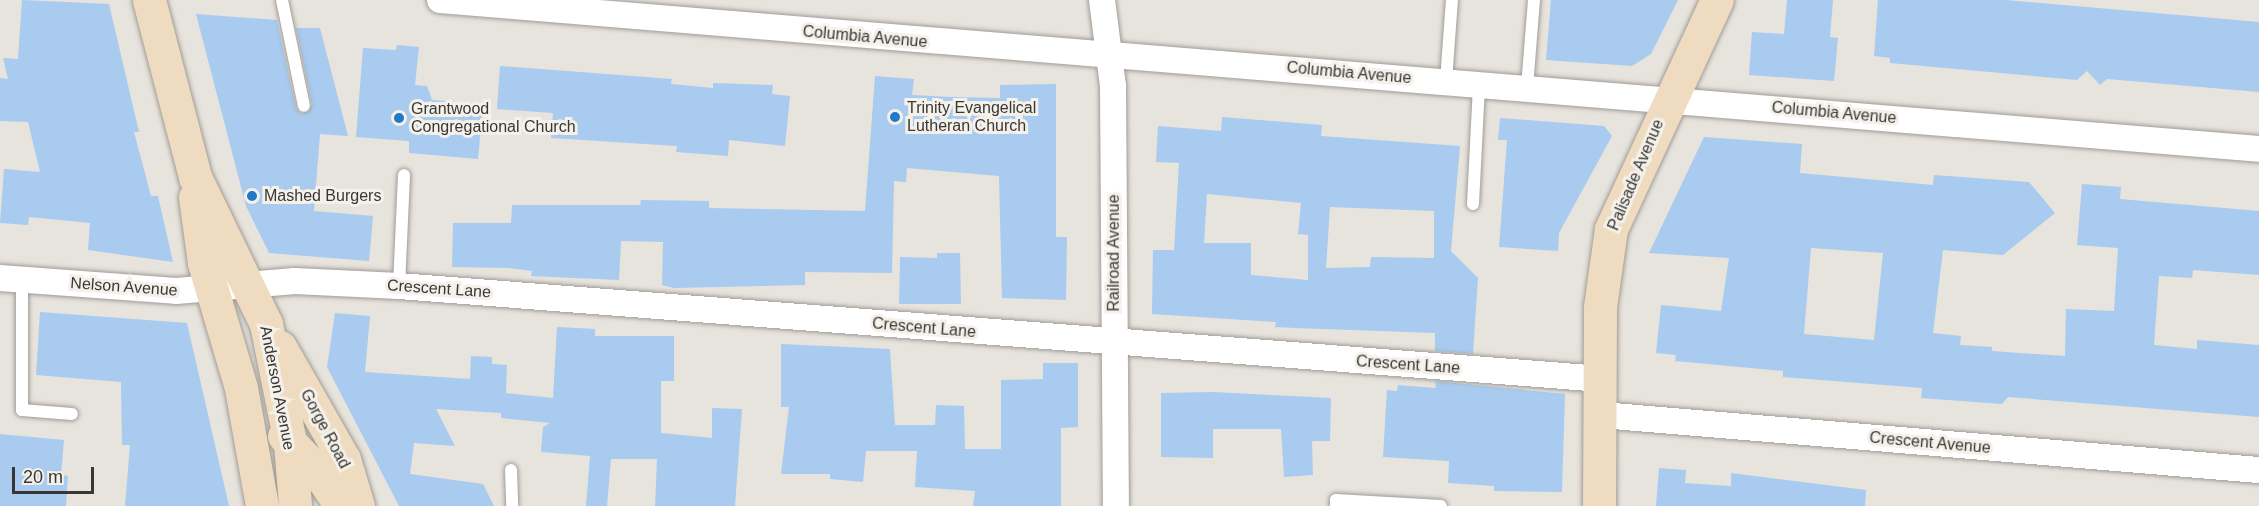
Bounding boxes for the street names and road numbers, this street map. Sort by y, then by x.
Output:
street label: Columbia Avenue [801,22,929,52]
street label: Columbia Avenue [1285,58,1413,88]
street label: Columbia Avenue [1770,98,1898,128]
street label: Palisade Avenue [1604,116,1668,234]
street label: Railroad Avenue [1104,194,1124,312]
street label: Nelson Avenue [69,274,179,300]
street label: Crescent Lane [386,276,492,302]
street label: Crescent Lane [871,314,977,342]
street label: Anderson Avenue [255,324,299,452]
street label: Crescent Lane [1355,352,1461,378]
street label: Gorge Road [296,386,354,472]
street label: Crescent Avenue [1868,428,1992,458]

